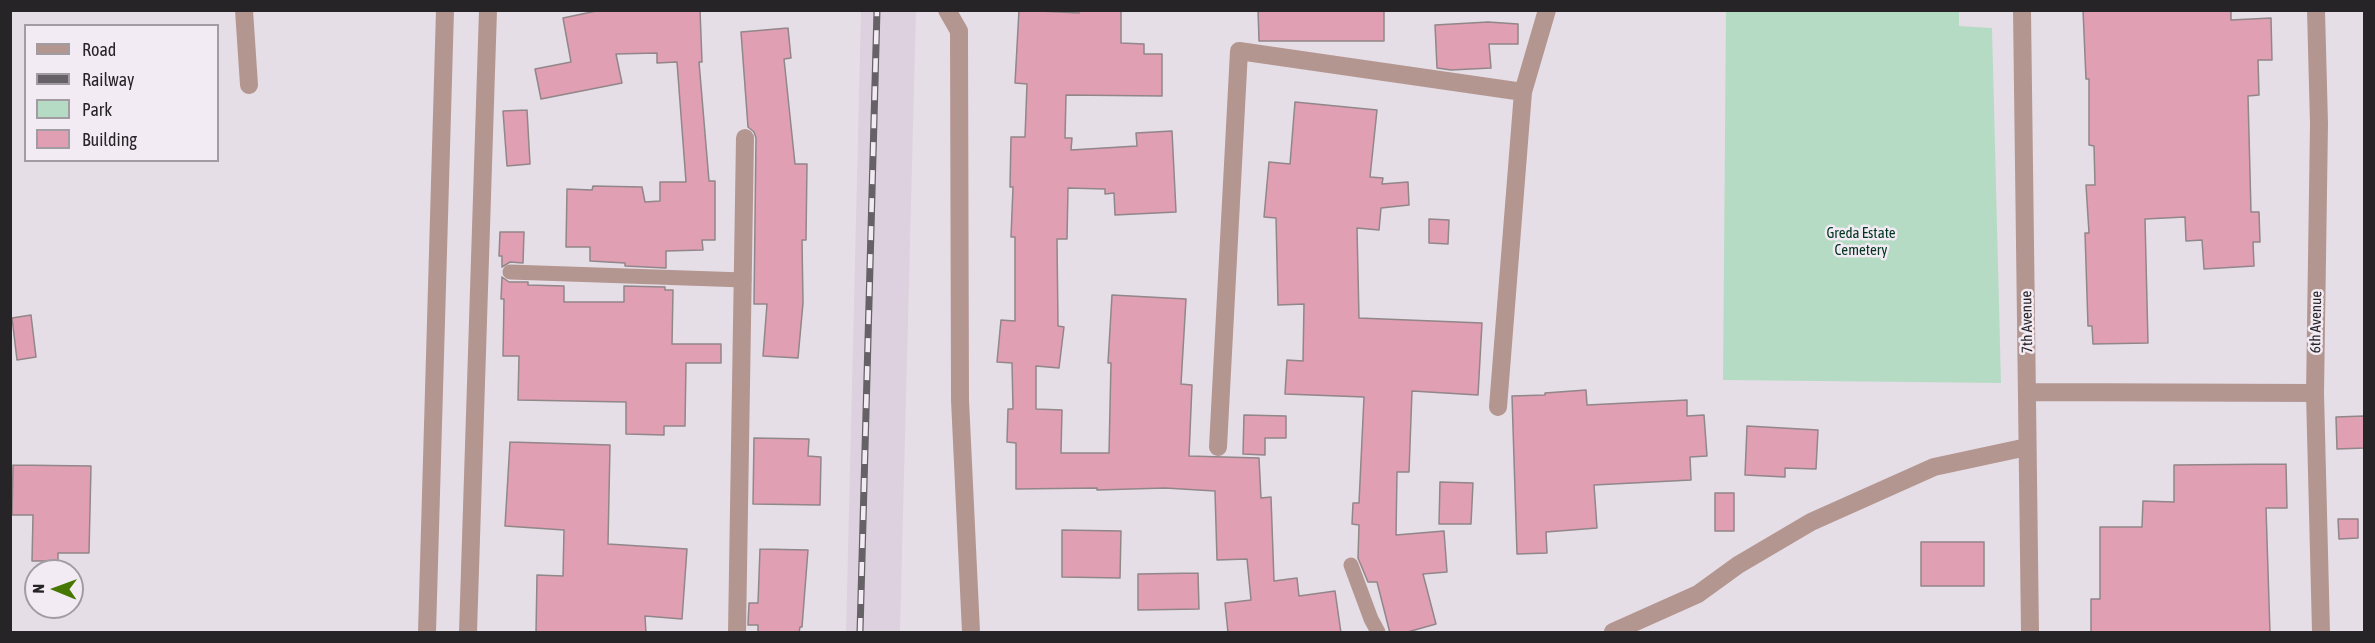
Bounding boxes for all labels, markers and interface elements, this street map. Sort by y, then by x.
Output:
legend [24,24,219,162]
text: Road [82,39,116,60]
text: Railway [82,69,134,90]
text: Park [82,99,112,120]
text: Building [82,129,137,150]
park label: Greda Estate Cemetery [1826,224,1896,259]
street label: 7th Avenue [2017,291,2037,353]
street label: 6th Avenue [2306,291,2326,353]
north arrow [24,559,84,619]
text: N [29,584,47,594]

